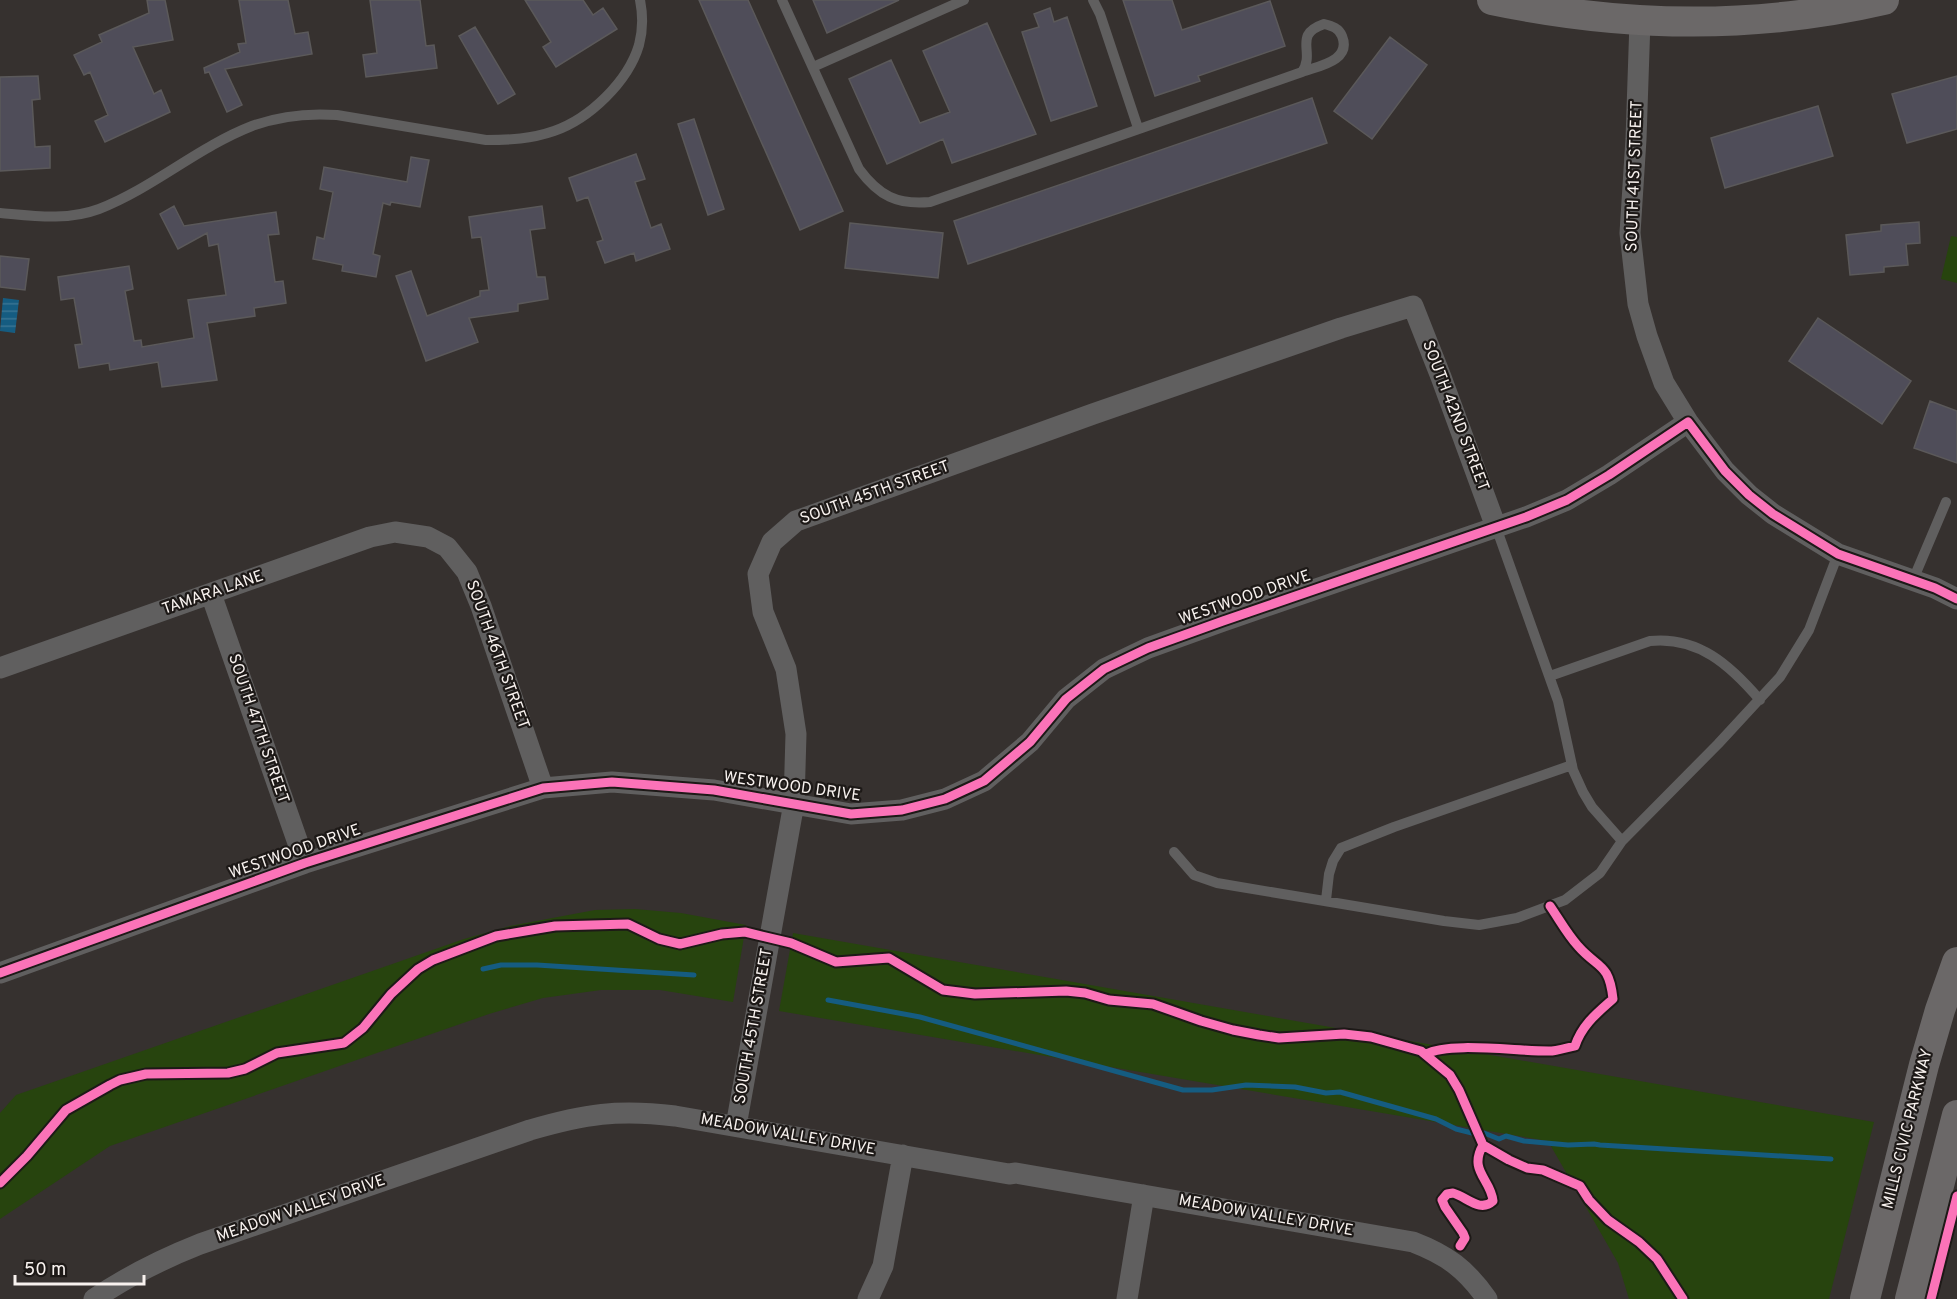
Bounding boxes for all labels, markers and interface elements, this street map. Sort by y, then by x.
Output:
street label: SOUTH 41ST STREET [1622,100,1648,252]
street label: SOUTH 42ND STREET [1417,338,1493,494]
street label: SOUTH 45TH STREET [797,457,953,529]
street label: TAMARA LANE [160,566,266,620]
street label: WESTWOOD DRIVE [1176,566,1314,630]
street label: SOUTH 46TH STREET [461,578,533,732]
street label: SOUTH 47TH STREET [223,652,293,806]
street label: WESTWOOD DRIVE [722,767,862,807]
street label: WESTWOOD DRIVE [226,820,364,884]
street label: SOUTH 45TH STREET [730,947,778,1105]
street label: MILLS CIVIC PARKWAY [1878,1047,1938,1211]
street label: MEADOW VALLEY DRIVE [699,1110,877,1160]
street label: MEADOW VALLEY DRIVE [214,1171,388,1247]
street label: MEADOW VALLEY DRIVE [1177,1191,1355,1241]
scale bar [15,1248,144,1286]
text: 50 m [24,1259,66,1282]

